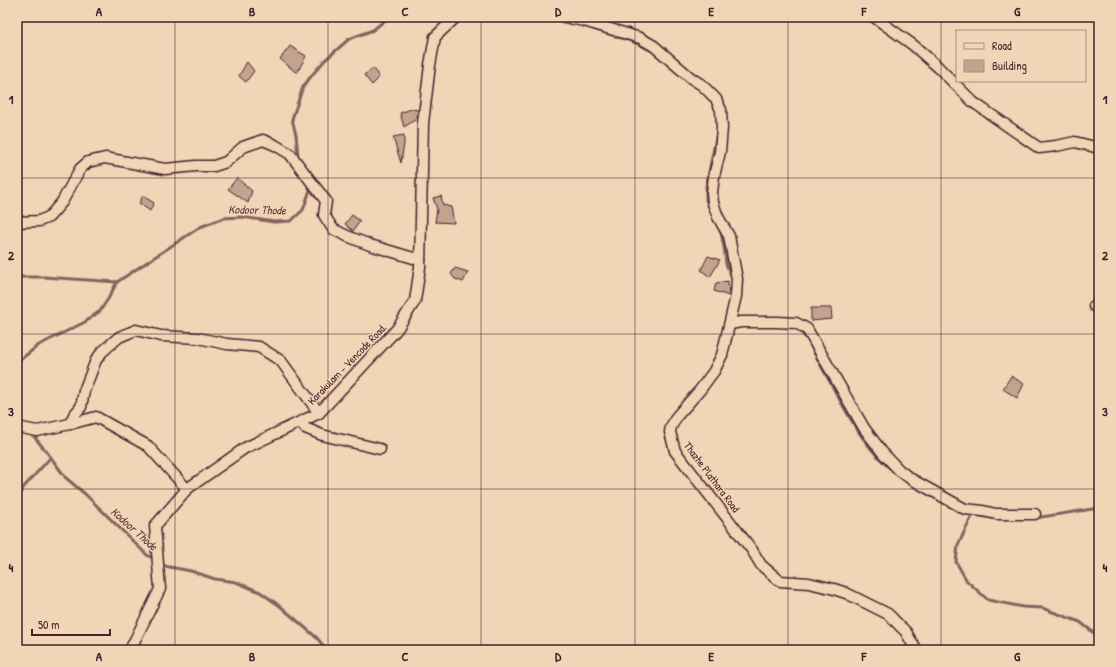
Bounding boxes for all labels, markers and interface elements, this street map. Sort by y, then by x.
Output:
text: A [96,2,103,20]
text: B [249,2,256,20]
text: C [401,2,409,20]
text: D [555,2,562,20]
text: E [708,2,714,20]
text: F [861,2,868,20]
text: G [1014,2,1021,20]
legend [956,30,1086,82]
text: Road [992,37,1012,54]
text: Building [992,57,1027,74]
text: 1 [9,90,14,108]
text: 1 [1103,90,1108,108]
water label: Kodoor Thode [228,200,287,219]
text: 2 [8,246,15,264]
text: 2 [1102,246,1109,264]
street label: Karakulam - Vencode Road. [305,320,389,408]
text: 3 [8,402,14,420]
text: 3 [1102,402,1108,420]
street label: Thazhe Plathara Road [681,439,743,516]
water label: Kodoor Thode [107,503,162,555]
text: 4 [9,558,14,576]
text: 4 [1103,558,1108,576]
scale bar [32,611,110,637]
text: 50 m [38,616,59,633]
text: A [96,647,103,665]
text: B [249,647,256,665]
text: C [401,647,409,665]
text: D [555,647,562,665]
text: E [708,647,714,665]
text: F [861,647,868,665]
text: G [1014,647,1021,665]

